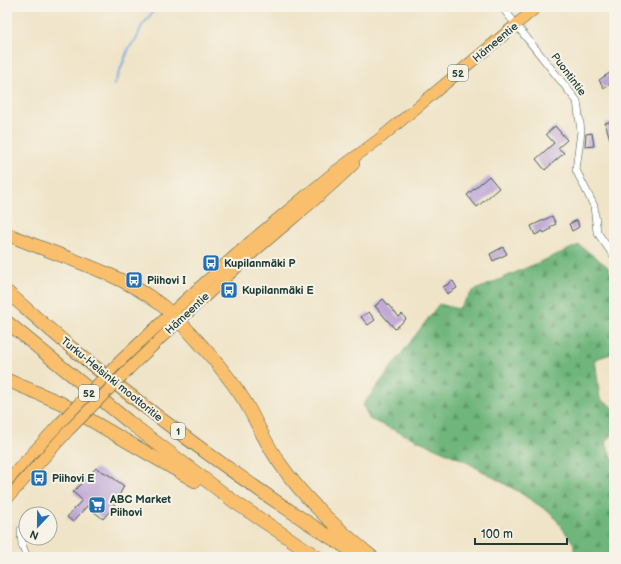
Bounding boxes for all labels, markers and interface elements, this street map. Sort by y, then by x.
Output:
street label: Hämeentie [470,19,521,65]
street label: Puontintie [548,50,589,99]
road number: 52 [448,65,468,81]
bus stop icon: Kupilanmäki P [201,253,221,273]
place label: Kupilanmäki P [224,257,295,270]
bus stop icon: Piihovi I [124,270,144,290]
place label: Piihovi I [147,274,186,287]
bus stop icon: Kupilanmäki E [219,280,239,300]
place label: Kupilanmäki E [242,284,314,297]
street label: Hämeentie [163,290,212,337]
street label: Turku-Helsinki moottoritie [58,334,165,425]
road number: 52 [79,385,99,401]
road number: 1 [171,423,185,439]
bus stop icon: Piihovi E [29,468,49,488]
place label: Piihovi E [52,472,94,485]
place label: ABC Market Piihovi [109,493,171,519]
supermarket icon: ABC Market Piihovi [87,495,107,515]
north arrow [18,506,58,546]
scale bar [475,520,567,546]
text: N [28,527,41,542]
text: 100 m [481,527,513,542]

